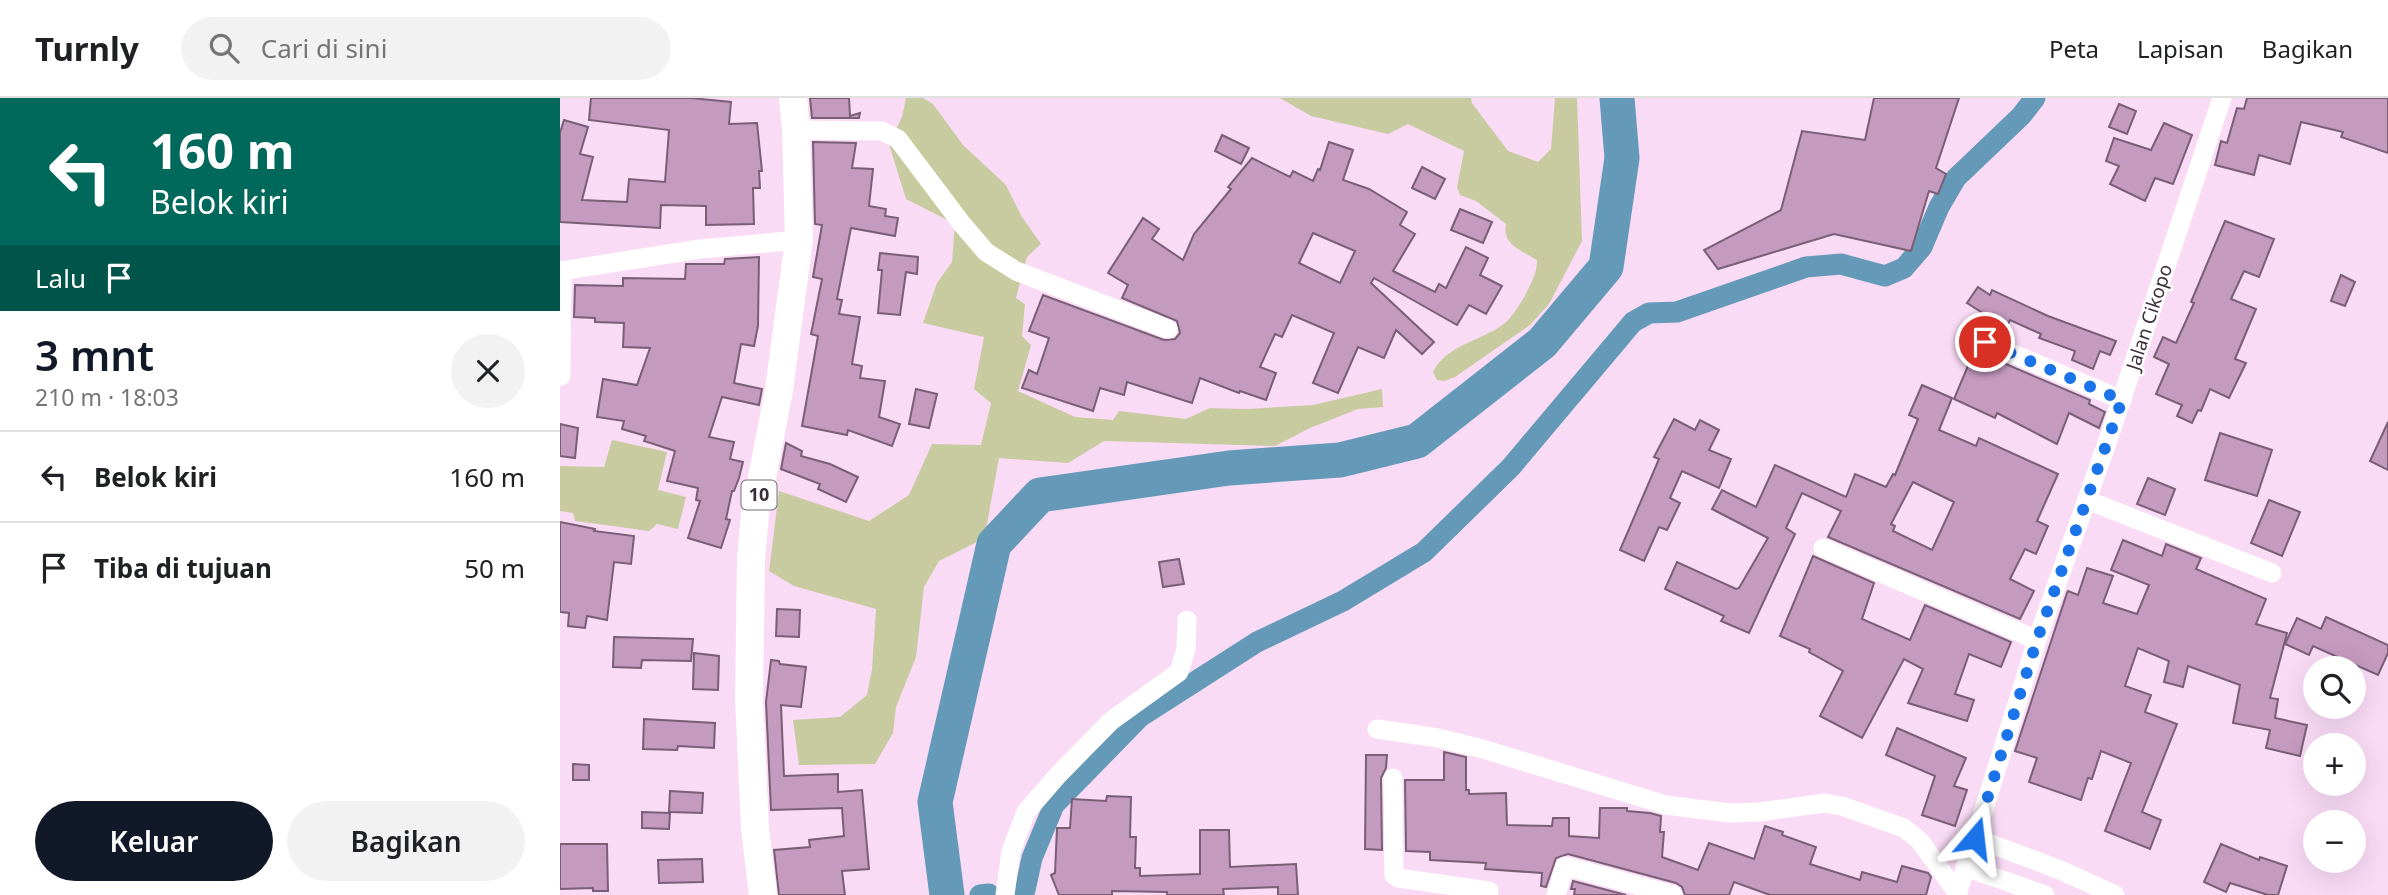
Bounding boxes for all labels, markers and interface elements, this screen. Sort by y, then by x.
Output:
search box [181,17,671,80]
text: Turnly [35,26,139,71]
icon: search [205,29,243,67]
text: Cari di sini [261,30,387,66]
text: Peta [2049,32,2099,65]
text: Lapisan [2137,32,2224,65]
text: Bagikan [2262,32,2353,65]
text: 160 m [150,117,295,183]
icon: left [35,126,126,217]
text: Belok kiri [150,180,289,223]
icon: arrive [100,259,138,297]
text: Lalu [35,260,86,296]
street label: Jalan Cikopo [2119,261,2178,375]
pin [1955,312,2015,372]
icon: arrive [1966,323,2004,361]
text: 3 mnt [35,326,154,383]
button: close [451,334,525,408]
text: 210 m · 18:03 [35,381,179,413]
icon: left [35,458,73,496]
text: Belok kiri [94,459,217,495]
text: 160 m [449,459,525,495]
road number: 10 [742,480,776,510]
icon: arrive [35,549,73,587]
text: Tiba di tujuan [94,550,272,586]
text: 50 m [464,550,525,586]
map controls [2303,656,2366,873]
button: search [2303,656,2366,719]
button: + [2303,733,2366,796]
button: Keluar [35,801,273,881]
button: Bagikan [287,801,525,881]
position arrow [1938,801,2012,875]
button: − [2303,810,2366,873]

